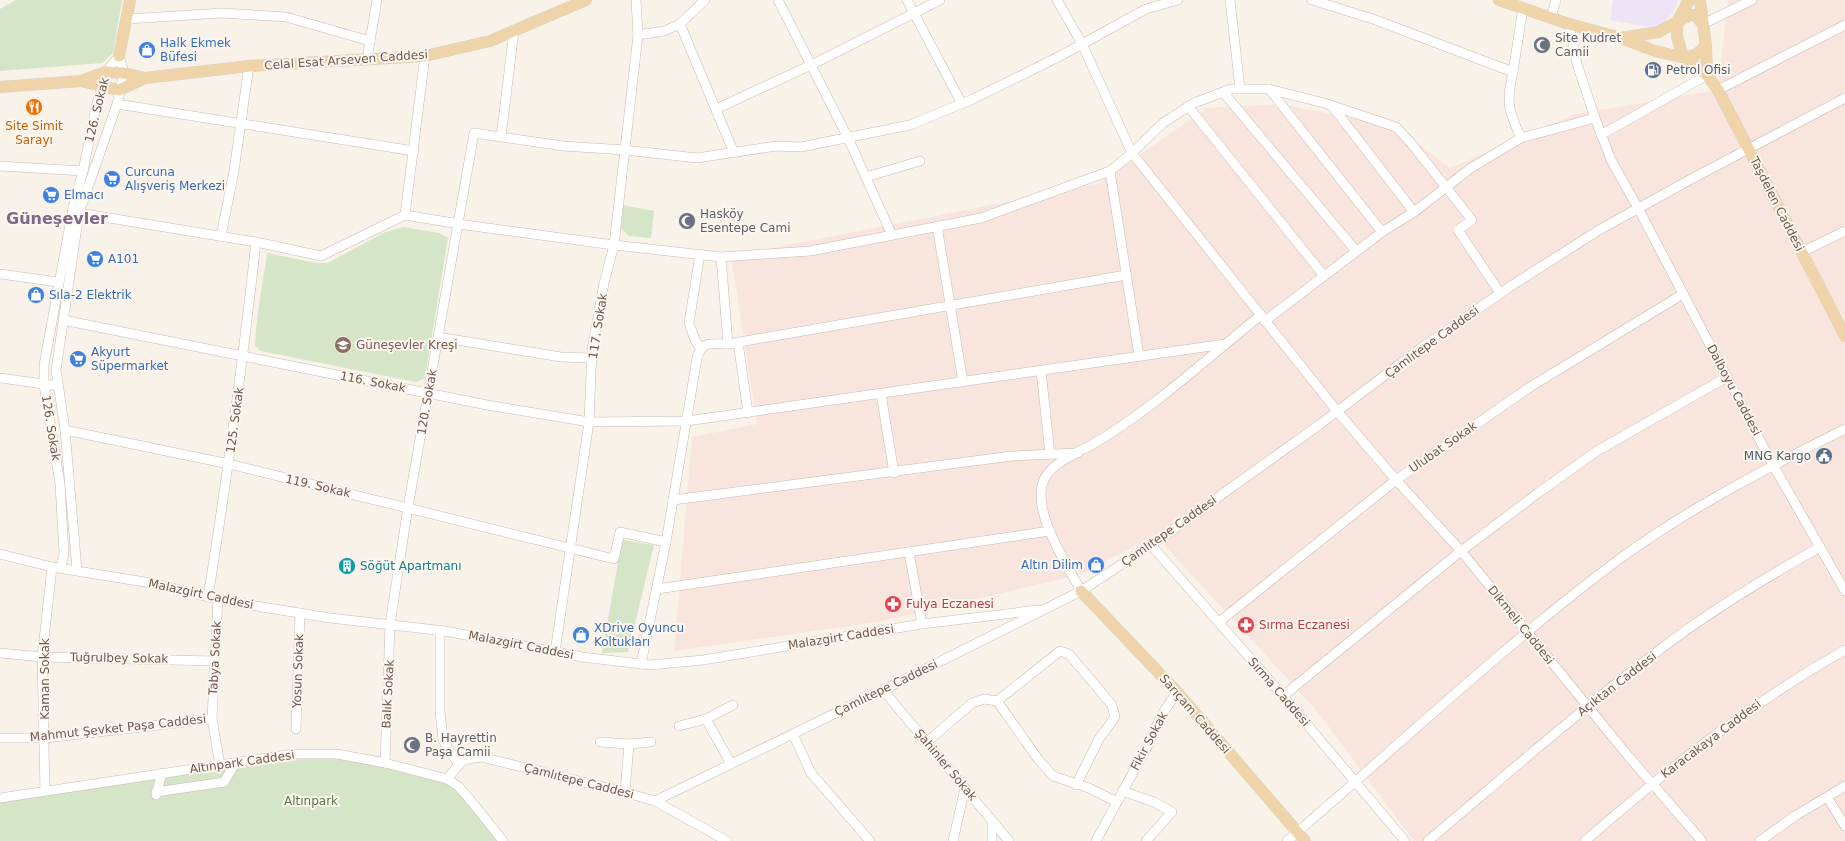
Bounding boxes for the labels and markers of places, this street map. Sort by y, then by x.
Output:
place label: Site Kudret Camii [1555,31,1621,59]
mosque icon: Site Kudret Camii [1532,35,1552,55]
place label: Halk Ekmek Büfesi [160,36,231,64]
shop icon: Halk Ekmek Büfesi [137,40,157,60]
fuel station icon: Petrol Ofisi [1643,60,1663,80]
place label: Petrol Ofisi [1666,63,1731,77]
restaurant icon: Site Simit Sarayı [24,97,44,117]
place label: Site Simit Sarayı [5,119,63,147]
place label: Curcuna Alışveriş Merkezi [125,165,225,193]
supermarket icon: Curcuna Alışveriş Merkezi [102,169,122,189]
supermarket icon: Elmacı [41,185,61,205]
place label: Elmacı [64,188,104,202]
place label: Hasköy Esentepe Cami [700,207,790,235]
mosque icon: Hasköy Esentepe Cami [677,211,697,231]
supermarket icon: A101 [85,249,105,269]
place label: A101 [108,252,139,266]
shop icon: Sıla-2 Elektrik [26,285,46,305]
place label: Sıla-2 Elektrik [49,288,132,302]
school or university icon: Güneşevler Kreşi [333,335,353,355]
place label: Güneşevler Kreşi [356,338,458,352]
place label: Akyurt Süpermarket [91,345,169,373]
supermarket icon: Akyurt Süpermarket [68,349,88,369]
public building icon: MNG Kargo [1814,446,1834,466]
place label: MNG Kargo [1744,449,1811,463]
shop icon: Altın Dilim [1086,555,1106,575]
building icon: Söğüt Apartmanı [337,556,357,576]
place label: Altın Dilim [1021,558,1083,572]
place label: Söğüt Apartmanı [360,559,462,573]
pharmacy icon: Fulya Eczanesi [883,594,903,614]
place label: Fulya Eczanesi [906,597,994,611]
pharmacy icon: Sırma Eczanesi [1236,615,1256,635]
place label: Sırma Eczanesi [1259,618,1350,632]
place label: XDrive Oyuncu Koltukları [594,621,684,649]
shop icon: XDrive Oyuncu Koltukları [571,625,591,645]
place label: B. Hayrettin Paşa Camii [425,731,497,759]
mosque icon: B. Hayrettin Paşa Camii [402,735,422,755]

